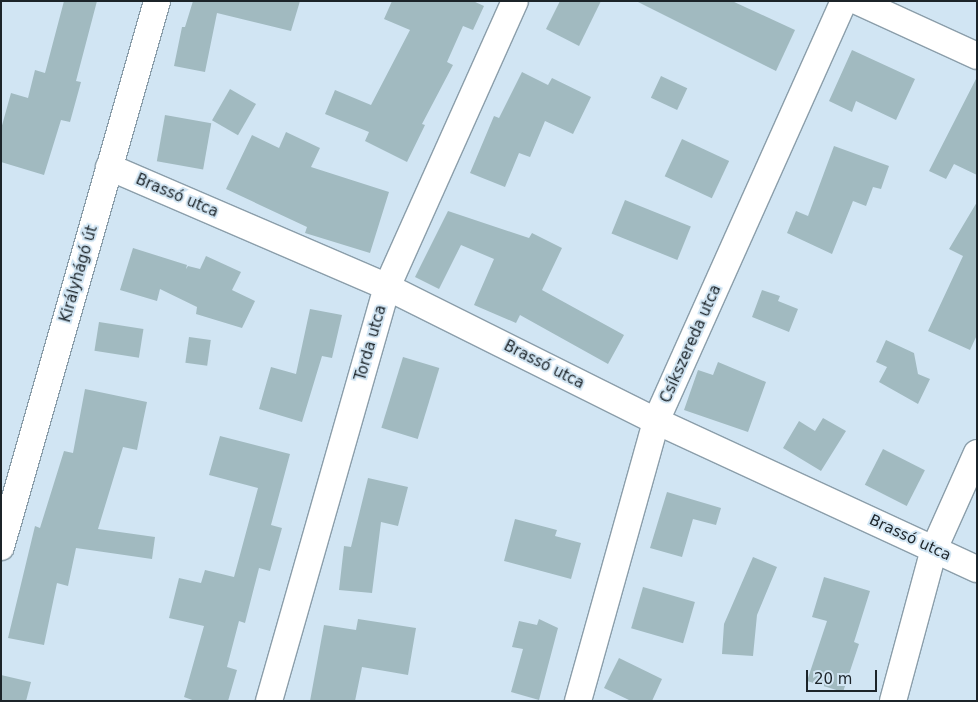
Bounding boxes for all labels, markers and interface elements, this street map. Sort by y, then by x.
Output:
street label: Brassó utca [133,171,221,221]
street label: Királyhágó út [57,223,101,325]
street label: Csíkszereda utca [657,282,725,406]
street label: Torda utca [352,303,390,383]
street label: Brassó utca [501,337,587,393]
street label: Brassó utca [866,511,954,565]
scale bar [808,660,879,692]
text: 20 m [814,670,852,688]

